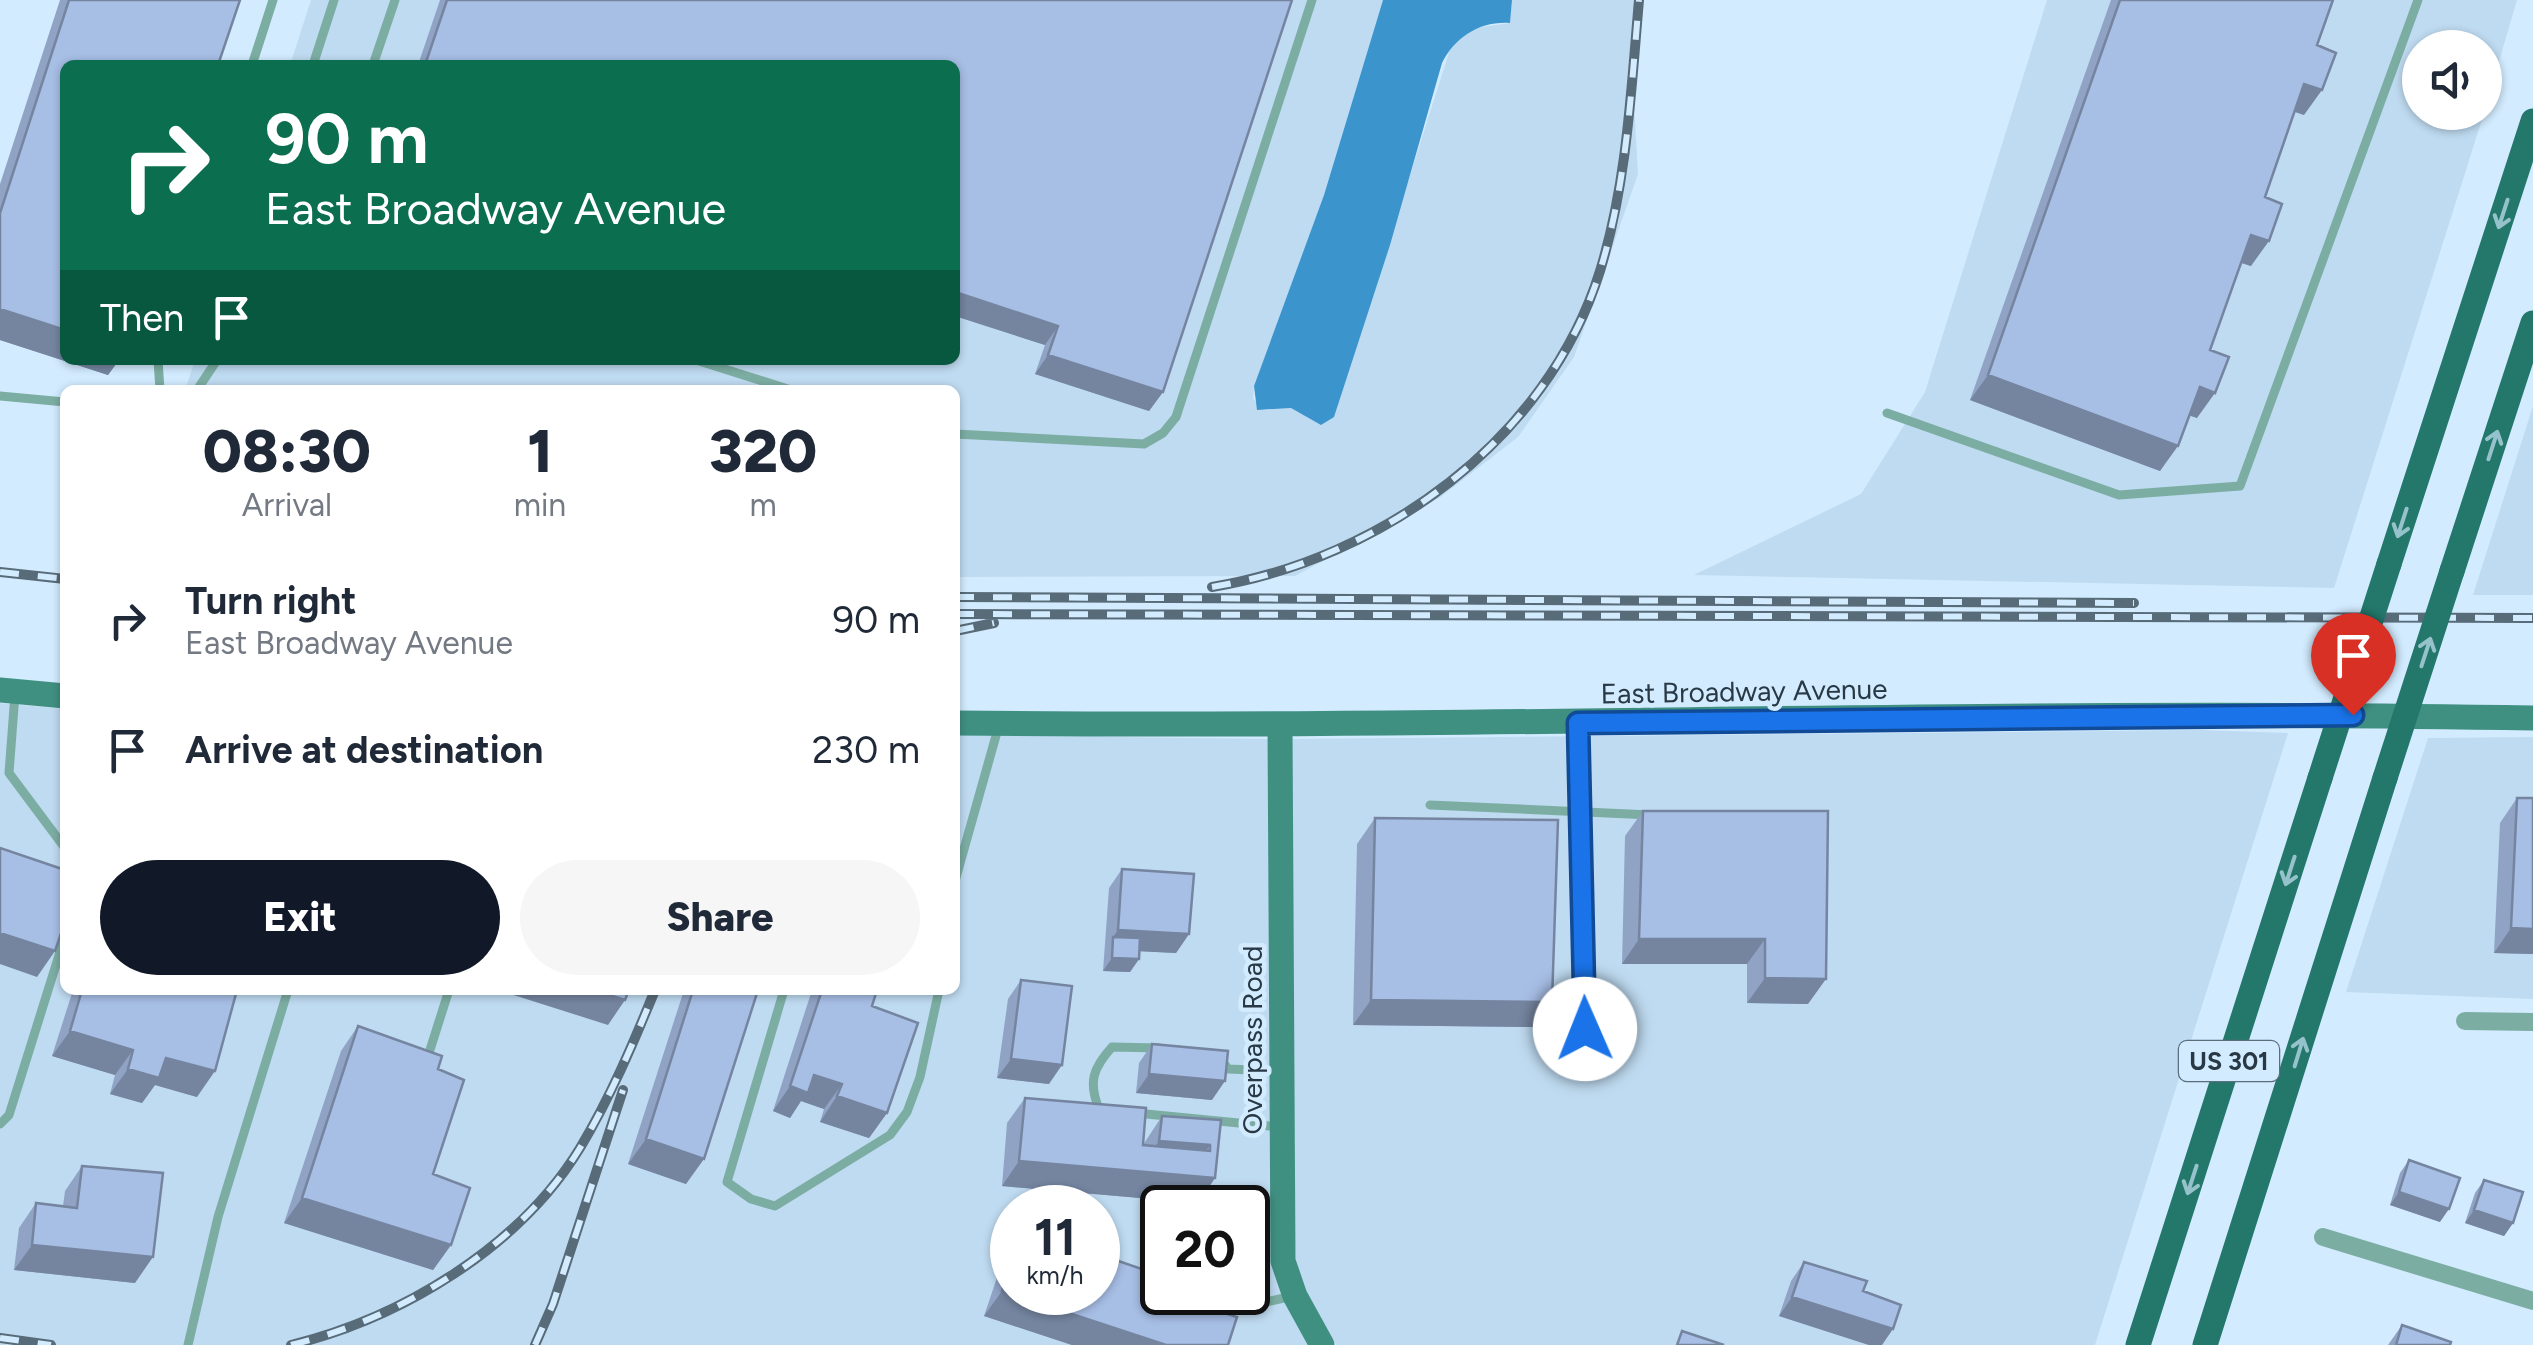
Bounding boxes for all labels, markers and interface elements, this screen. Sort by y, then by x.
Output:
map controls [2402,30,2502,130]
button: sound [2402,30,2502,130]
text: 90 m [265,96,429,181]
icon: right [100,100,230,230]
text: East Broadway Avenue [265,181,726,235]
one-way arrow [2492,198,2510,229]
icon: arrive [204,290,259,345]
text: Then [100,295,184,341]
text: 08:30 [203,415,371,487]
text: 1 [527,415,553,487]
text: 320 [709,415,817,487]
one-way arrow [2486,429,2504,461]
text: Arrival [242,486,332,524]
text: min [514,486,566,524]
text: m [749,486,777,524]
one-way arrow [2392,507,2410,538]
text: Turn right [185,578,357,624]
icon: right [100,593,155,648]
text: 90 m [832,597,920,643]
pin [2311,613,2396,716]
text: East Broadway Avenue [185,624,513,662]
icon: arrive [2326,628,2381,683]
one-way arrow [2418,636,2436,668]
street label: East Broadway Avenue [1600,671,1888,711]
icon: arrive [100,723,155,778]
text: Arrive at destination [185,727,543,773]
text: 230 m [812,727,920,773]
one-way arrow [2280,854,2298,886]
button: Exit [100,860,500,975]
button: Share [520,860,920,975]
street label: Overpass Road [1235,945,1269,1135]
position arrow [1533,977,1637,1081]
one-way arrow [2291,1037,2309,1068]
road number: US 301 [2179,1041,2279,1081]
one-way arrow [2181,1164,2199,1196]
speed limit sign: 20 [1140,1185,1270,1315]
text: 11 [1034,1207,1076,1268]
text: km/h [1026,1260,1084,1290]

